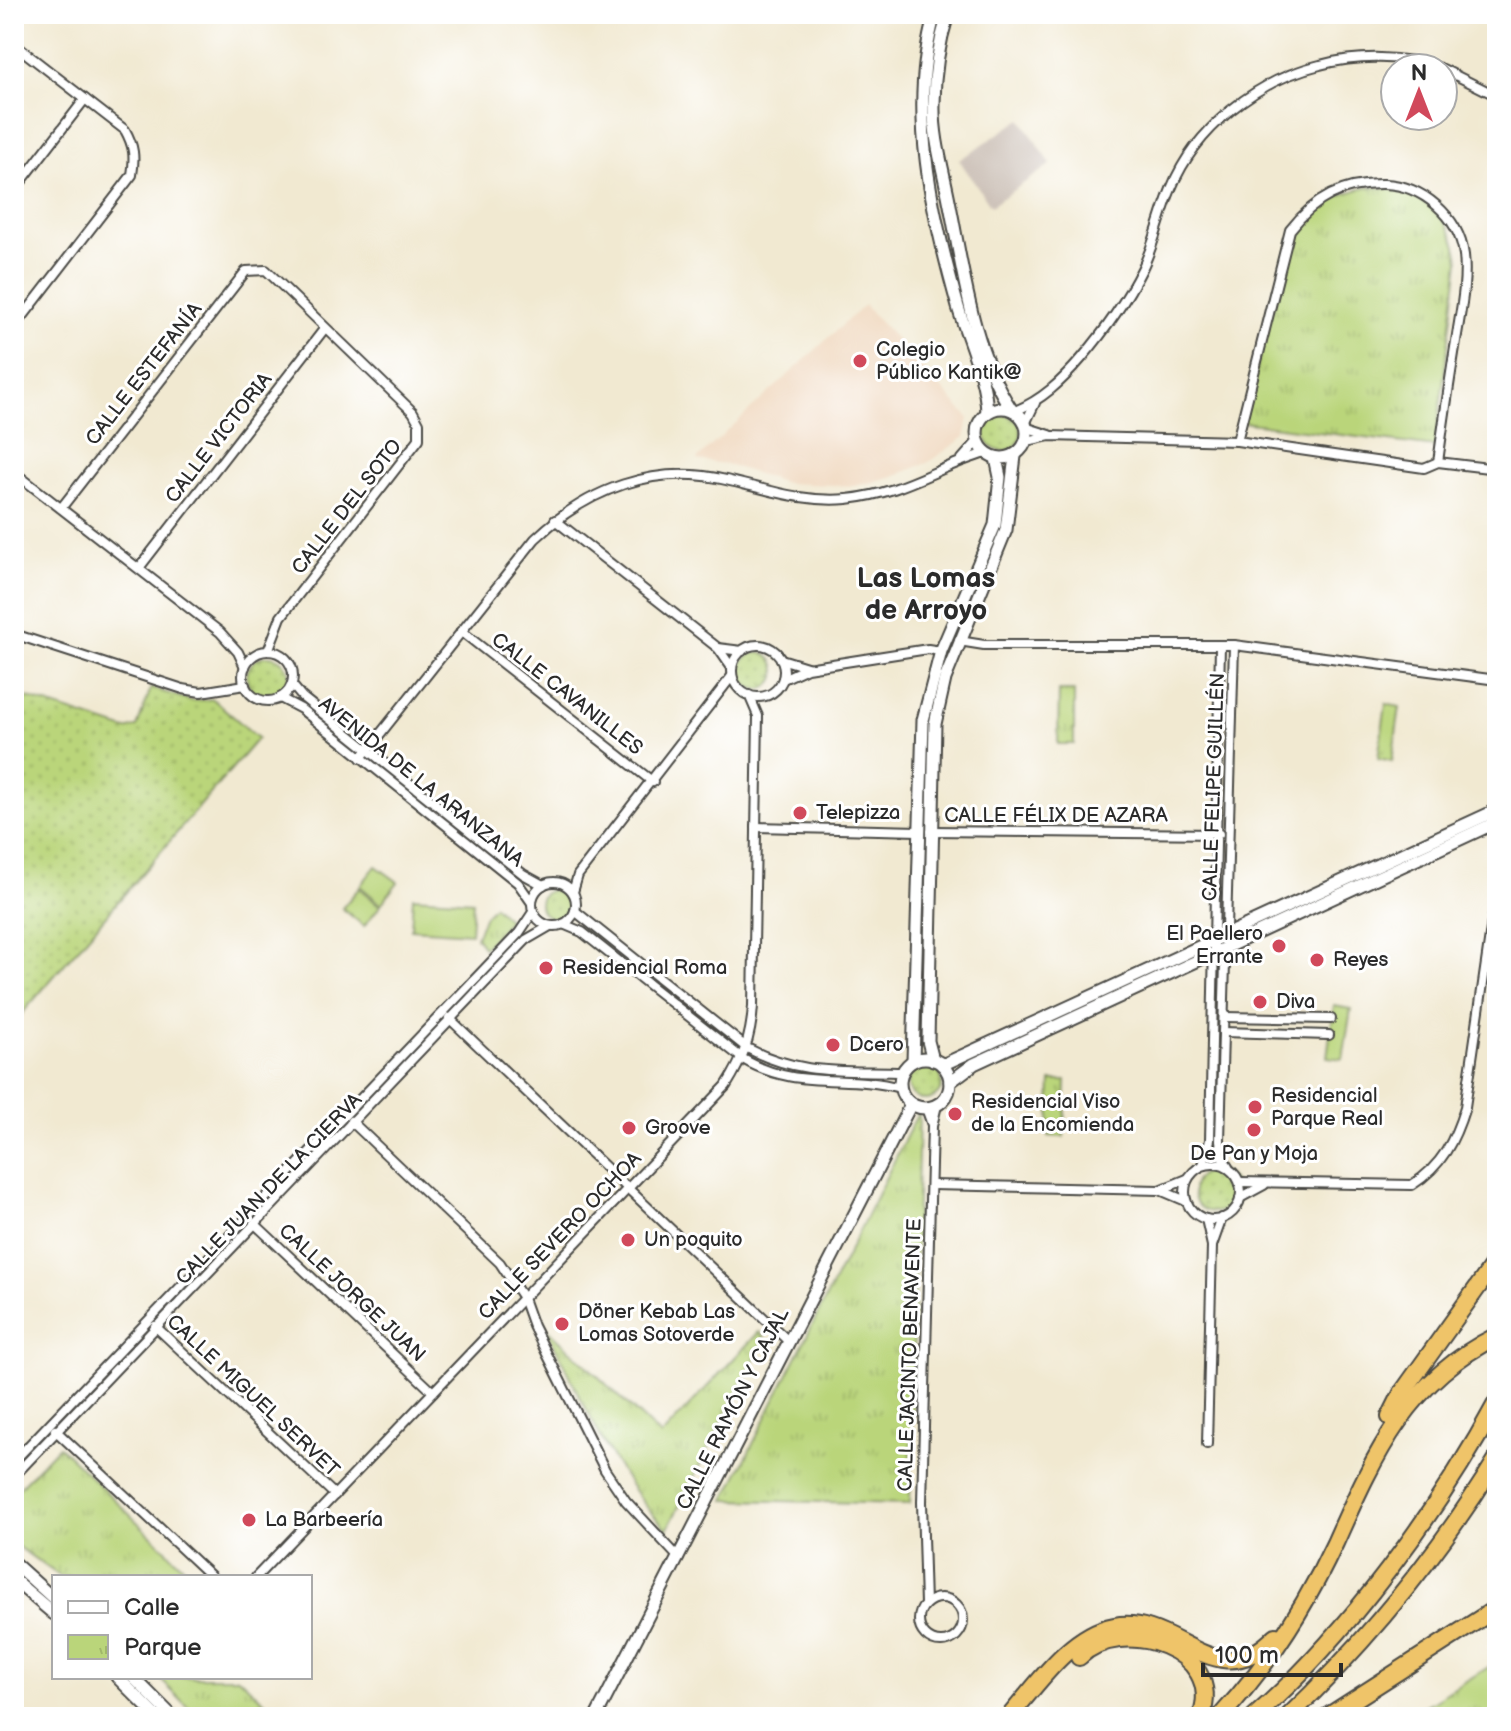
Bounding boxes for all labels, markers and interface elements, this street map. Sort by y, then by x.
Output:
north arrow [1379,52,1459,132]
text: N [1411,60,1427,87]
street label: CALLE ESTEFANÍA [80,297,208,450]
place label: Colegio Público Kantik@ [876,338,1022,385]
marker: Colegio Público Kantik@ [851,352,869,370]
street label: CALLE VICTORIA [161,367,278,508]
street label: CALLE DEL SOTO [287,435,407,579]
district label: Las Lomas de Arroyo [857,562,995,627]
street label: CALLE CAVANILLES [487,628,647,760]
street label: CALLE FELIPE GUILLÉN [1197,672,1230,902]
street label: AVENIDA DE LA ARANZANA [314,692,529,873]
place label: Telepizza [816,801,900,825]
street label: CALLE FÉLIX DE AZARA [944,803,1168,828]
marker: Telepizza [791,804,809,822]
place label: El Paellero Errante [1166,922,1263,969]
marker: El Paellero Errante [1270,937,1288,955]
place label: Reyes [1333,948,1389,972]
marker: Reyes [1308,951,1326,969]
place label: Residencial Roma [562,956,727,980]
marker: Residencial Roma [537,959,555,977]
place label: Diva [1276,990,1315,1014]
marker: Diva [1251,993,1269,1011]
place label: Dcero [849,1033,904,1057]
marker: Dcero [824,1036,842,1054]
place label: Residencial Parque Real [1271,1084,1383,1131]
street label: CALLE JUAN DE LA CIERVA [171,1088,368,1290]
place label: Residencial Viso de la Encomienda [971,1090,1134,1137]
marker: Residencial Parque Real [1246,1098,1264,1116]
marker: Residencial Viso de la Encomienda [946,1105,964,1123]
place label: Groove [645,1116,711,1140]
marker: Groove [620,1119,638,1137]
marker: De Pan y Moja [1245,1121,1263,1139]
place label: De Pan y Moja [1190,1142,1318,1166]
street label: CALLE SEVERO OCHOA [474,1147,647,1325]
street label: CALLE JACINTO BENAVENTE [893,1218,927,1492]
street label: CALLE JORGE JUAN [274,1219,430,1367]
place label: Un poquito [644,1228,743,1252]
marker: Un poquito [619,1231,637,1249]
place label: Döner Kebab Las Lomas Sotoverde [578,1300,735,1347]
street label: CALLE RAMÓN Y CAJAL [671,1303,795,1514]
street label: CALLE MIGUEL SERVET [162,1310,344,1482]
marker: Döner Kebab Las Lomas Sotoverde [553,1315,571,1333]
place label: La Barbeería [265,1508,383,1532]
marker: La Barbeería [240,1511,258,1529]
legend [52,1575,312,1679]
text: Calle [124,1593,179,1622]
scale bar [1203,1627,1341,1677]
text: Parque [124,1633,202,1662]
text: 100 m [1215,1641,1279,1670]

